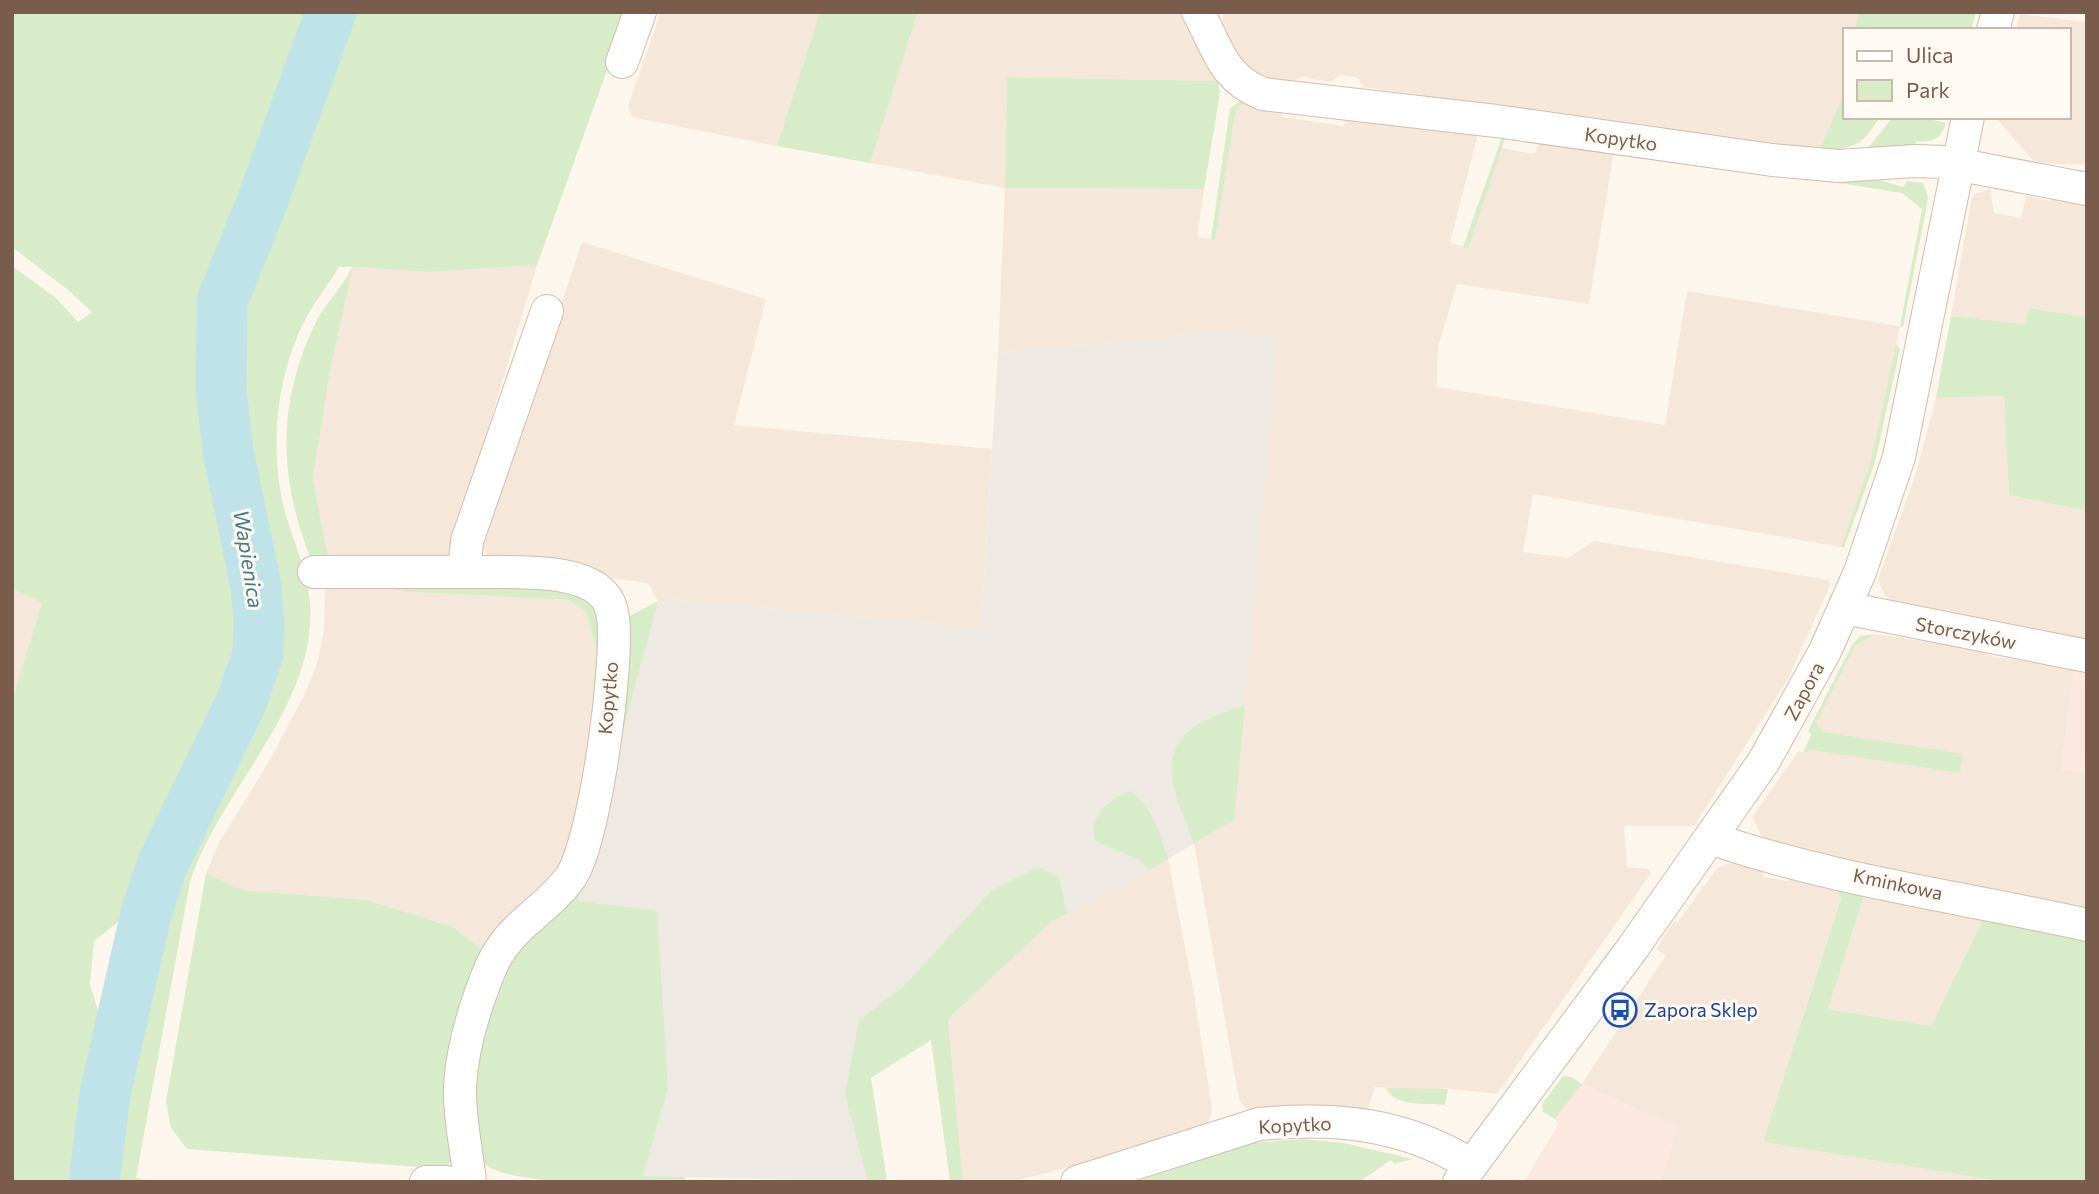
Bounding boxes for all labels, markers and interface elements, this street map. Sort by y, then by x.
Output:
legend [1843,28,2071,119]
text: Ulica [1906,42,1953,67]
text: Park [1906,77,1950,102]
street label: Kopytko [1583,122,1659,155]
water label: Wapienica [229,508,270,610]
street label: Storczyków [1914,611,2018,654]
street label: Zapora [1779,658,1828,724]
street label: Kopytko [593,660,622,735]
street label: Kminkowa [1851,863,1945,904]
bus stop icon: Zapora Sklep [1601,991,1639,1029]
place label: Zapora Sklep [1644,998,1758,1021]
street label: Kopytko [1258,1111,1332,1138]

